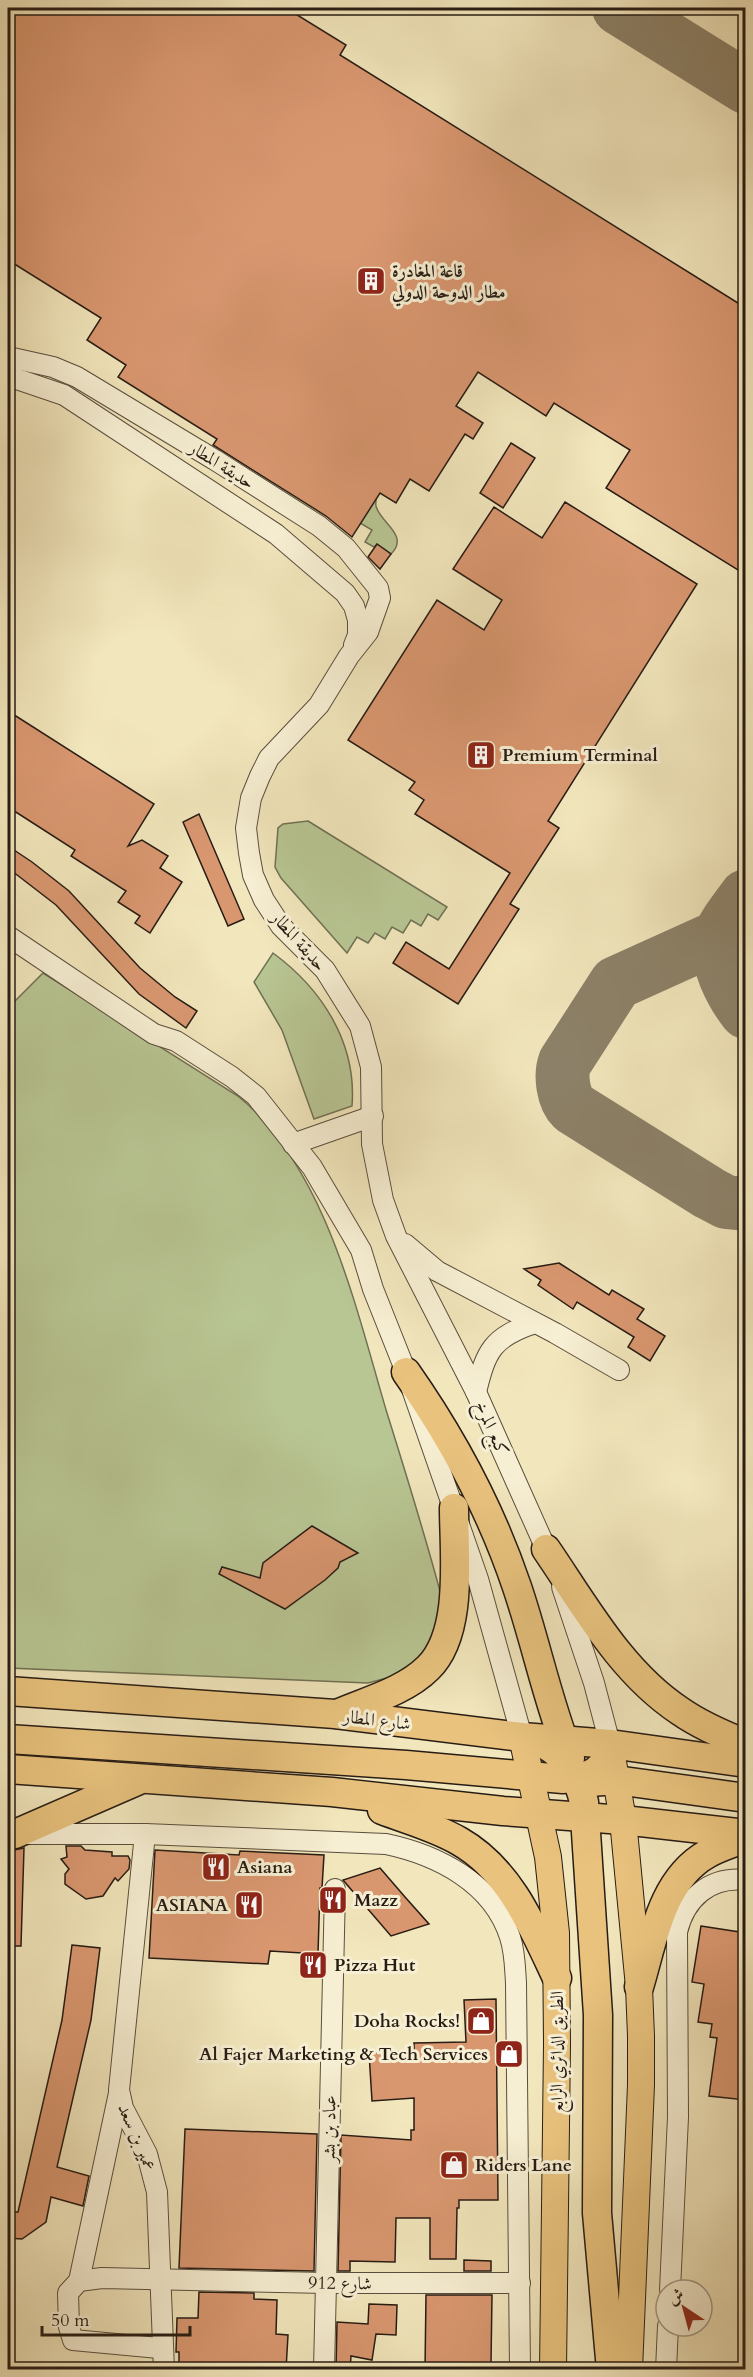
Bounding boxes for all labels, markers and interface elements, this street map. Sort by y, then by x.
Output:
place label: قاعة المغادرة مطار الدوحة الدولي [391,259,505,307]
building icon: قاعة المغادرة مطار الدوحة الدولي [355,265,387,297]
street label: حديقة المطار [183,434,259,495]
building icon: Premium Terminal [465,739,497,771]
place label: Premium Terminal [502,743,658,768]
street label: حديقة المطار [264,904,332,977]
street label: كبع المرخ [466,1396,515,1461]
street label: شارع المطار [340,1704,412,1739]
restaurant icon: Asiana [200,1851,232,1883]
place label: Asiana [237,1855,292,1880]
restaurant icon: Mazz [317,1884,349,1916]
place label: Mazz [354,1888,398,1913]
restaurant icon: ASIANA [233,1889,265,1921]
place label: ASIANA [156,1893,228,1918]
restaurant icon: Pizza Hut [297,1949,329,1981]
place label: Pizza Hut [334,1953,416,1978]
street label: الطريق الدائري الرابع [545,1991,573,2113]
shop icon: Doha Rocks! [465,2005,497,2037]
place label: Doha Rocks! [354,2009,460,2034]
shop icon: Al Fajer Marketing & Tech Services [493,2038,525,2070]
place label: Al Fajer Marketing & Tech Services [199,2042,488,2067]
street label: عباد بن بشر [316,2095,343,2165]
street label: عمير بن سعد [111,2100,162,2175]
shop icon: Riders Lane [438,2149,470,2181]
place label: Riders Lane [475,2153,572,2178]
street label: شارع 912 [308,2270,372,2299]
north arrow [654,2278,714,2338]
text: ش [663,2283,689,2310]
scale bar [42,2299,190,2337]
text: 50 m [51,2308,90,2333]

